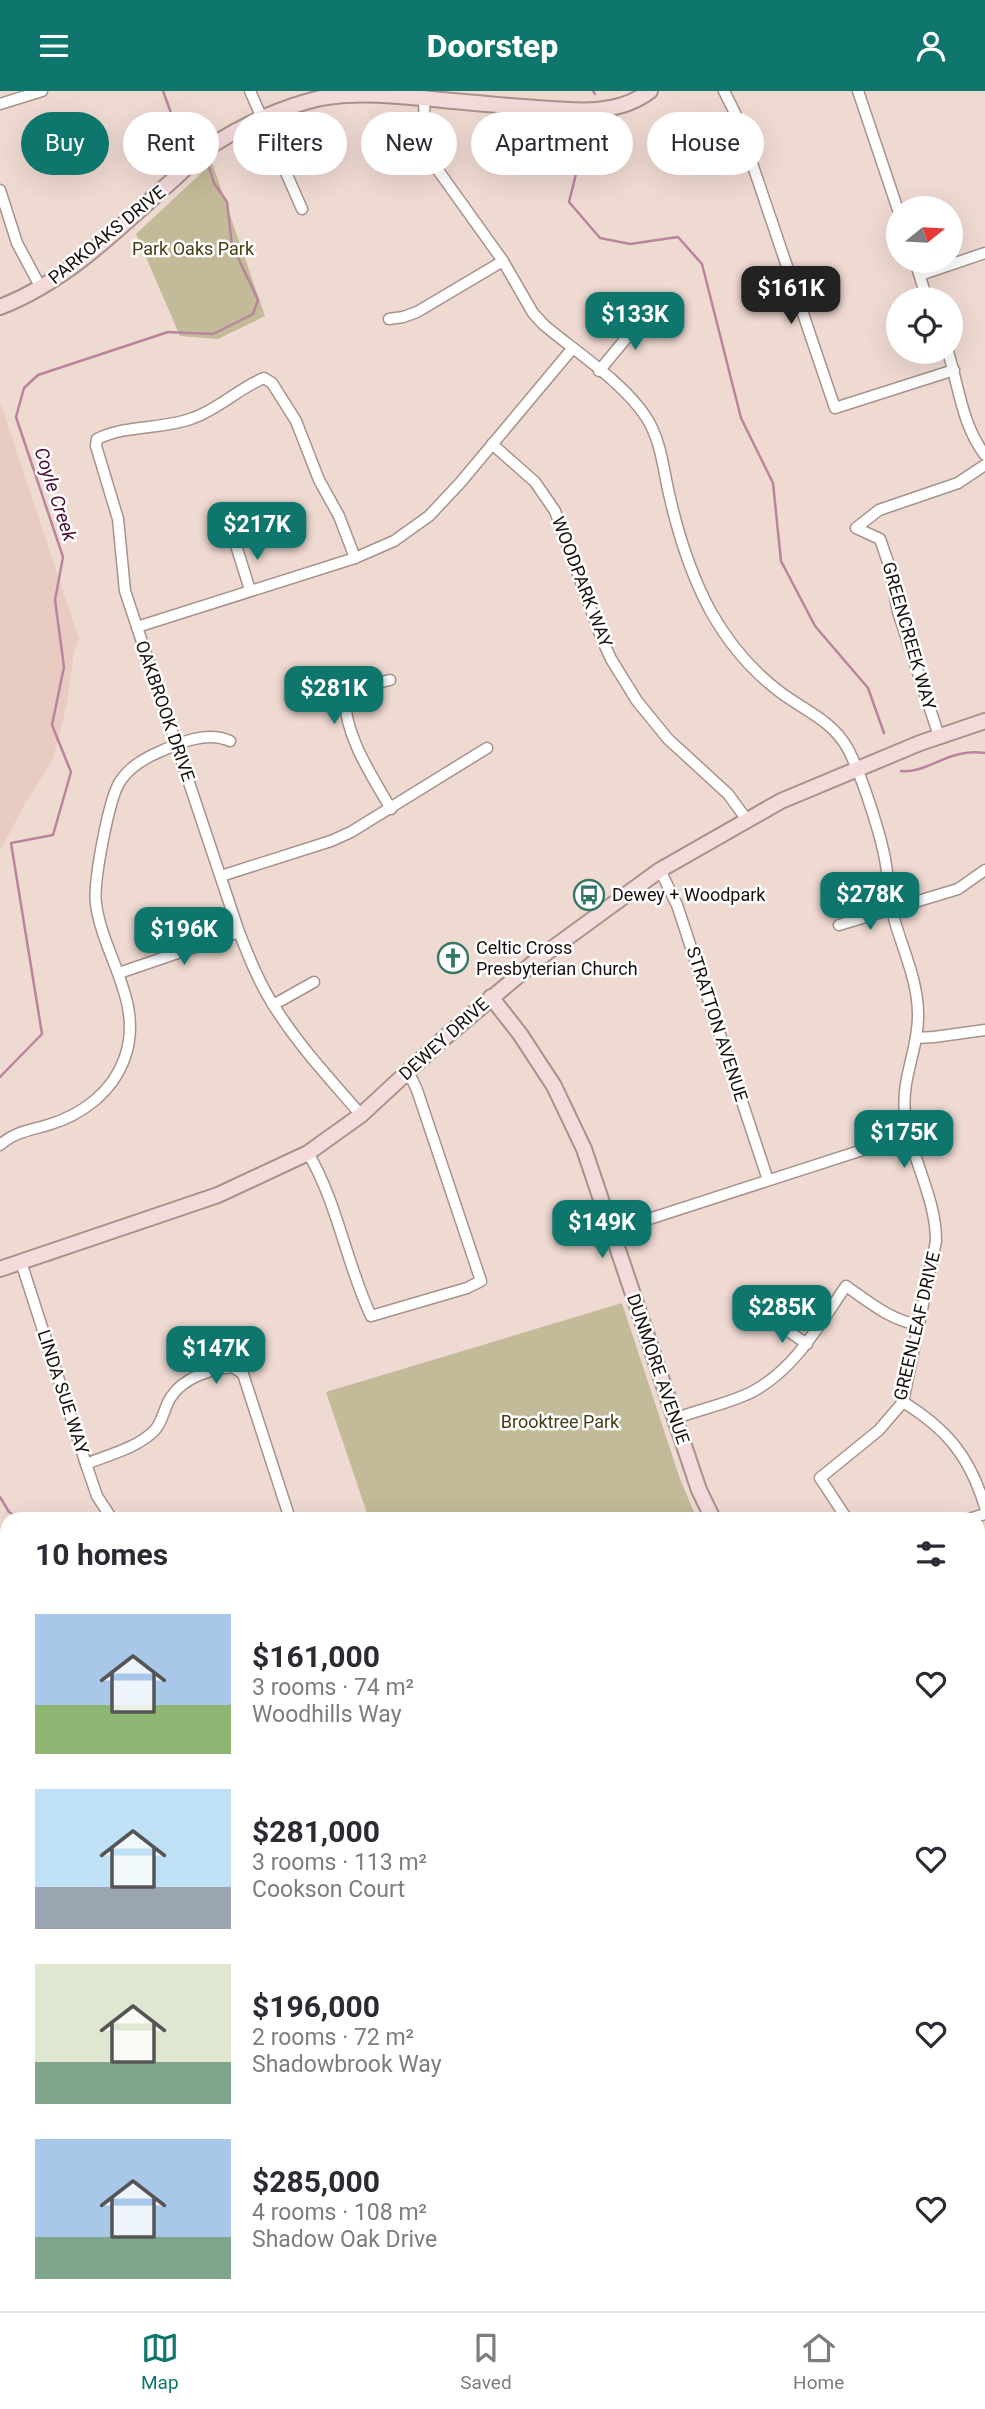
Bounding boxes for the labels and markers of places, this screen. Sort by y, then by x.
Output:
pin: $161K [742,267,840,326]
pin: $133K [586,293,684,352]
pin: $217K [208,503,306,562]
pin: $281K [285,667,383,726]
pin: $278K [821,873,919,932]
bus stop icon: Dewey + Woodpark [572,878,606,912]
place label: Dewey + Woodpark [612,884,766,905]
pin: $196K [135,907,233,967]
place label: Celtic Cross Presbyterian Church [476,937,638,979]
church icon: Celtic Cross Presbyterian Church [436,941,470,975]
pin: $175K [855,1111,953,1170]
pin: $149K [553,1201,651,1260]
pin: $285K [733,1285,831,1345]
pin: $147K [167,1327,265,1386]

